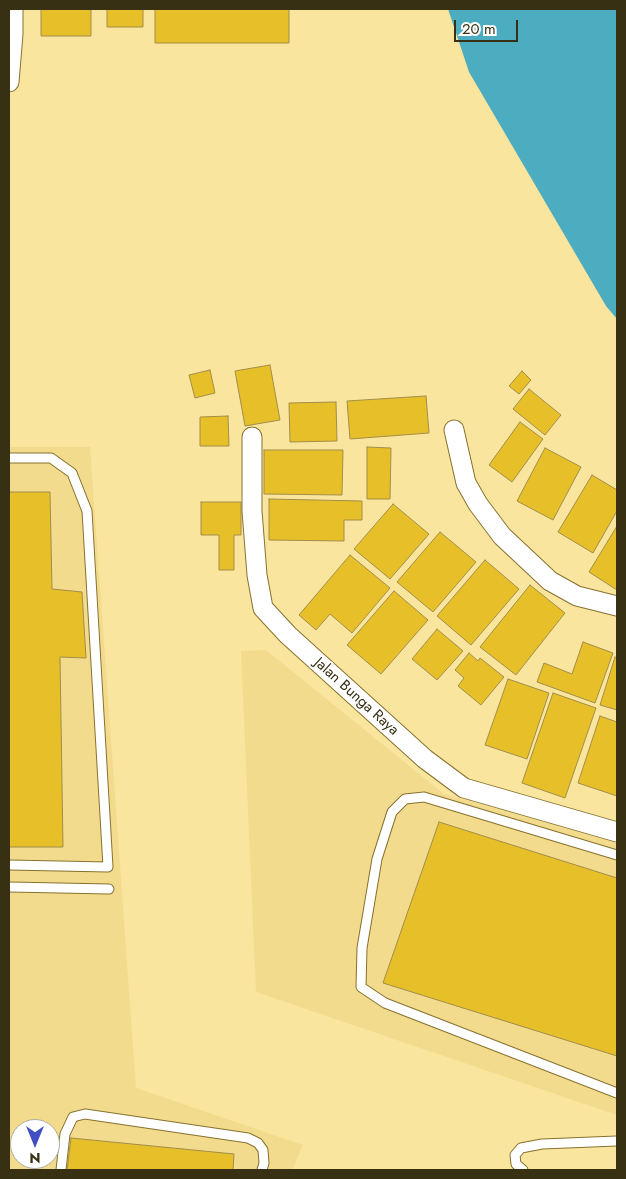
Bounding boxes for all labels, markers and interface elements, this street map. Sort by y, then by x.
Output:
scale bar [456,10,520,42]
text: 20 m [462,18,496,40]
street label: Jalan Bunga Raya [310,654,402,740]
north arrow [10,1119,60,1169]
text: N [29,1148,41,1168]

